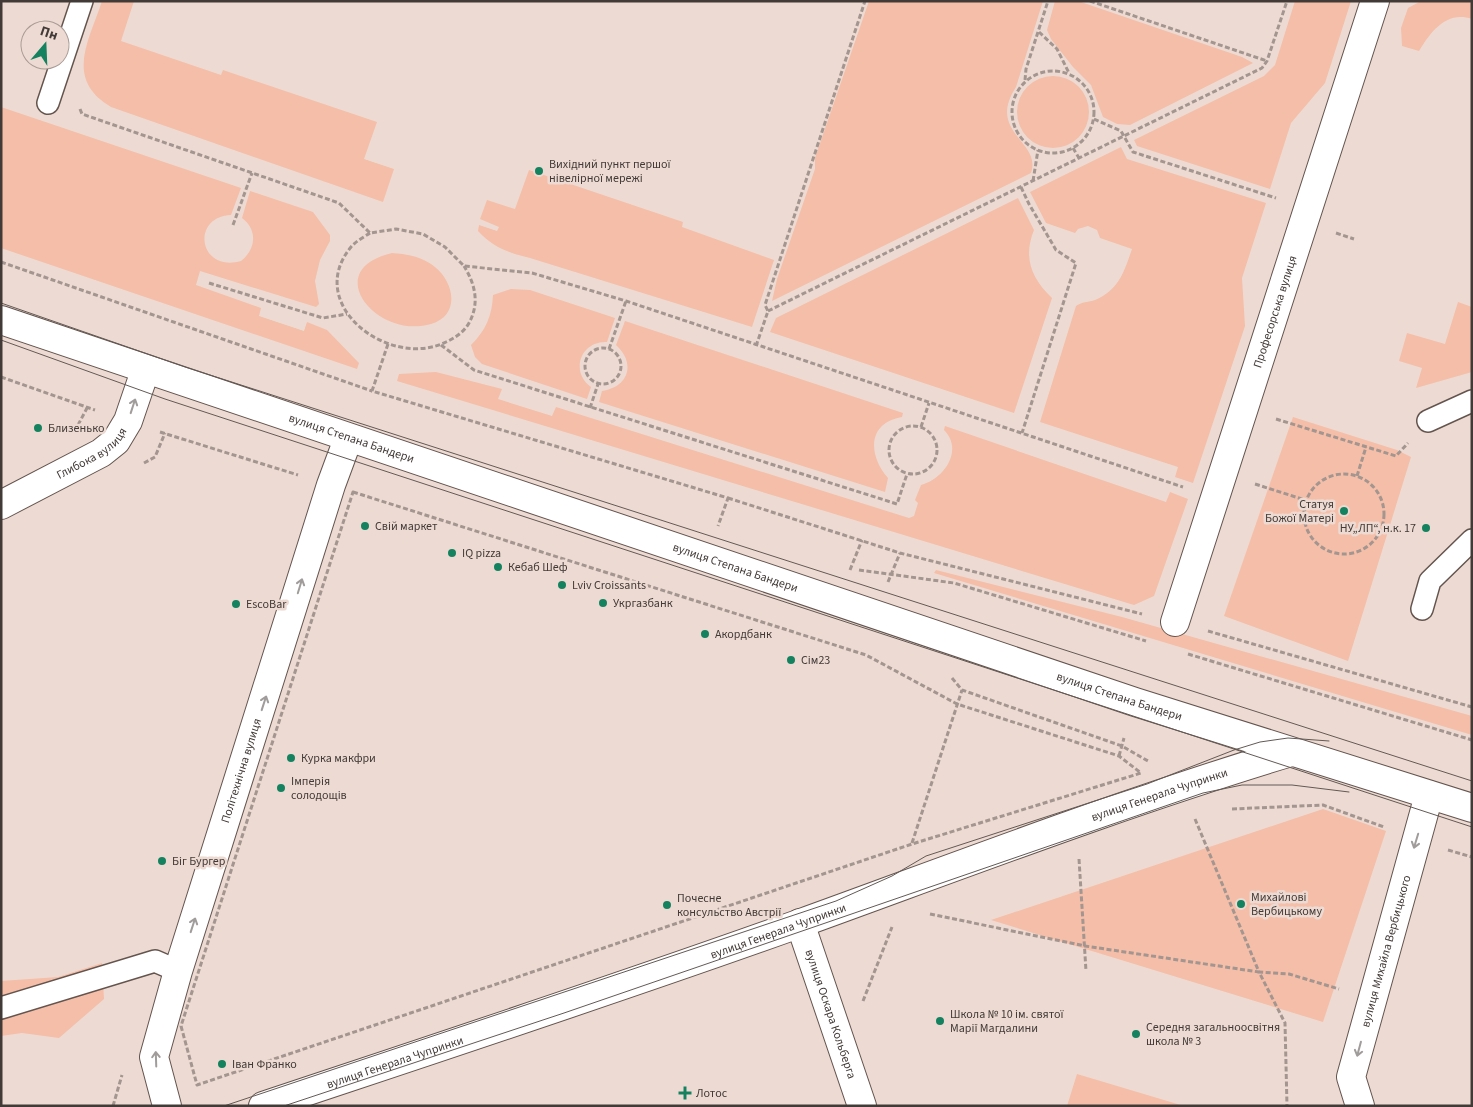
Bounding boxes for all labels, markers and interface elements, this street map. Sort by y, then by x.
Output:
north arrow [20,20,70,70]
text: Пн [37,21,60,46]
place label: Вихідний пункт першої нівелірної мережі [549,156,672,187]
marker: Вихідний пункт першої нівелірної мережі [533,165,545,177]
street label: Професорська вулиця [1249,253,1302,370]
one-way arrow [129,399,138,414]
street label: вулиця Степана Бандери [287,410,416,468]
place label: Близенько [48,420,104,437]
marker: Близенько [32,422,44,434]
street label: Глибока вулиця [54,424,131,484]
place label: Статуя Божої Матері [1265,496,1334,527]
marker: Статуя Божої Матері [1338,505,1350,517]
place label: Свiй маркет [375,518,438,535]
marker: Свiй маркет [359,520,371,532]
place label: НУ„ЛП“, н.к. 17 [1340,520,1416,537]
marker: НУ„ЛП“, н.к. 17 [1420,522,1432,534]
street label: вулиця Степана Бандери [670,539,800,597]
place label: IQ pizza [462,545,501,562]
marker: IQ pizza [446,547,458,559]
place label: Кебаб Шеф [508,559,568,576]
marker: Кебаб Шеф [492,561,504,573]
place label: Lviv Croissants [572,577,646,594]
one-way arrow [296,578,306,594]
marker: Lviv Croissants [556,579,568,591]
place label: Укргазбанк [613,595,673,612]
place label: EscoBar [246,596,287,613]
marker: Укргазбанк [597,597,609,609]
marker: EscoBar [230,598,242,610]
place label: Акордбанк [715,626,772,643]
marker: Акордбанк [699,628,711,640]
place label: Сім23 [801,652,830,669]
marker: Сім23 [785,654,797,666]
street label: вулиця Степана Бандери [1054,668,1184,725]
one-way arrow [259,696,269,712]
street label: Політехнічна вулиця [217,716,266,825]
place label: Курка макфри [301,750,376,767]
marker: Курка макфри [285,752,297,764]
street label: вулиця Генерала Чупринки [1089,764,1230,826]
place label: Імперія солодощів [291,773,347,804]
marker: Імперія солодощів [275,782,287,794]
one-way arrow [1410,833,1420,849]
place label: Біг Бургер [172,853,226,870]
marker: Біг Бургер [156,855,168,867]
street label: вулиця Михайла Вербицького [1357,873,1415,1029]
place label: Михайлові Вербицькому [1251,889,1322,920]
place label: Почесне консульство Австрії [677,890,781,921]
marker: Михайлові Вербицькому [1235,898,1247,910]
marker: Почесне консульство Австрії [661,899,673,911]
street label: вулиця Генерала Чупринки [708,899,849,964]
one-way arrow [189,917,198,933]
street label: вулиця Оскара Кольберга [800,947,860,1081]
place label: Школа № 10 ім. святої Марії Магдалини [950,1006,1065,1037]
marker: Школа № 10 ім. святої Марії Магдалини [934,1015,946,1027]
place label: Середня загальноосвітня школа № 3 [1146,1019,1280,1050]
marker: Середня загальноосвітня школа № 3 [1130,1028,1142,1040]
street label: вулиця Генерала Чупринки [324,1032,466,1093]
one-way arrow [1354,1040,1363,1056]
one-way arrow [151,1051,160,1067]
place label: Іван Франко [232,1056,297,1073]
marker: Іван Франко [216,1058,228,1070]
place label: Лотос [696,1085,728,1102]
marker: Лотос [678,1086,692,1100]

